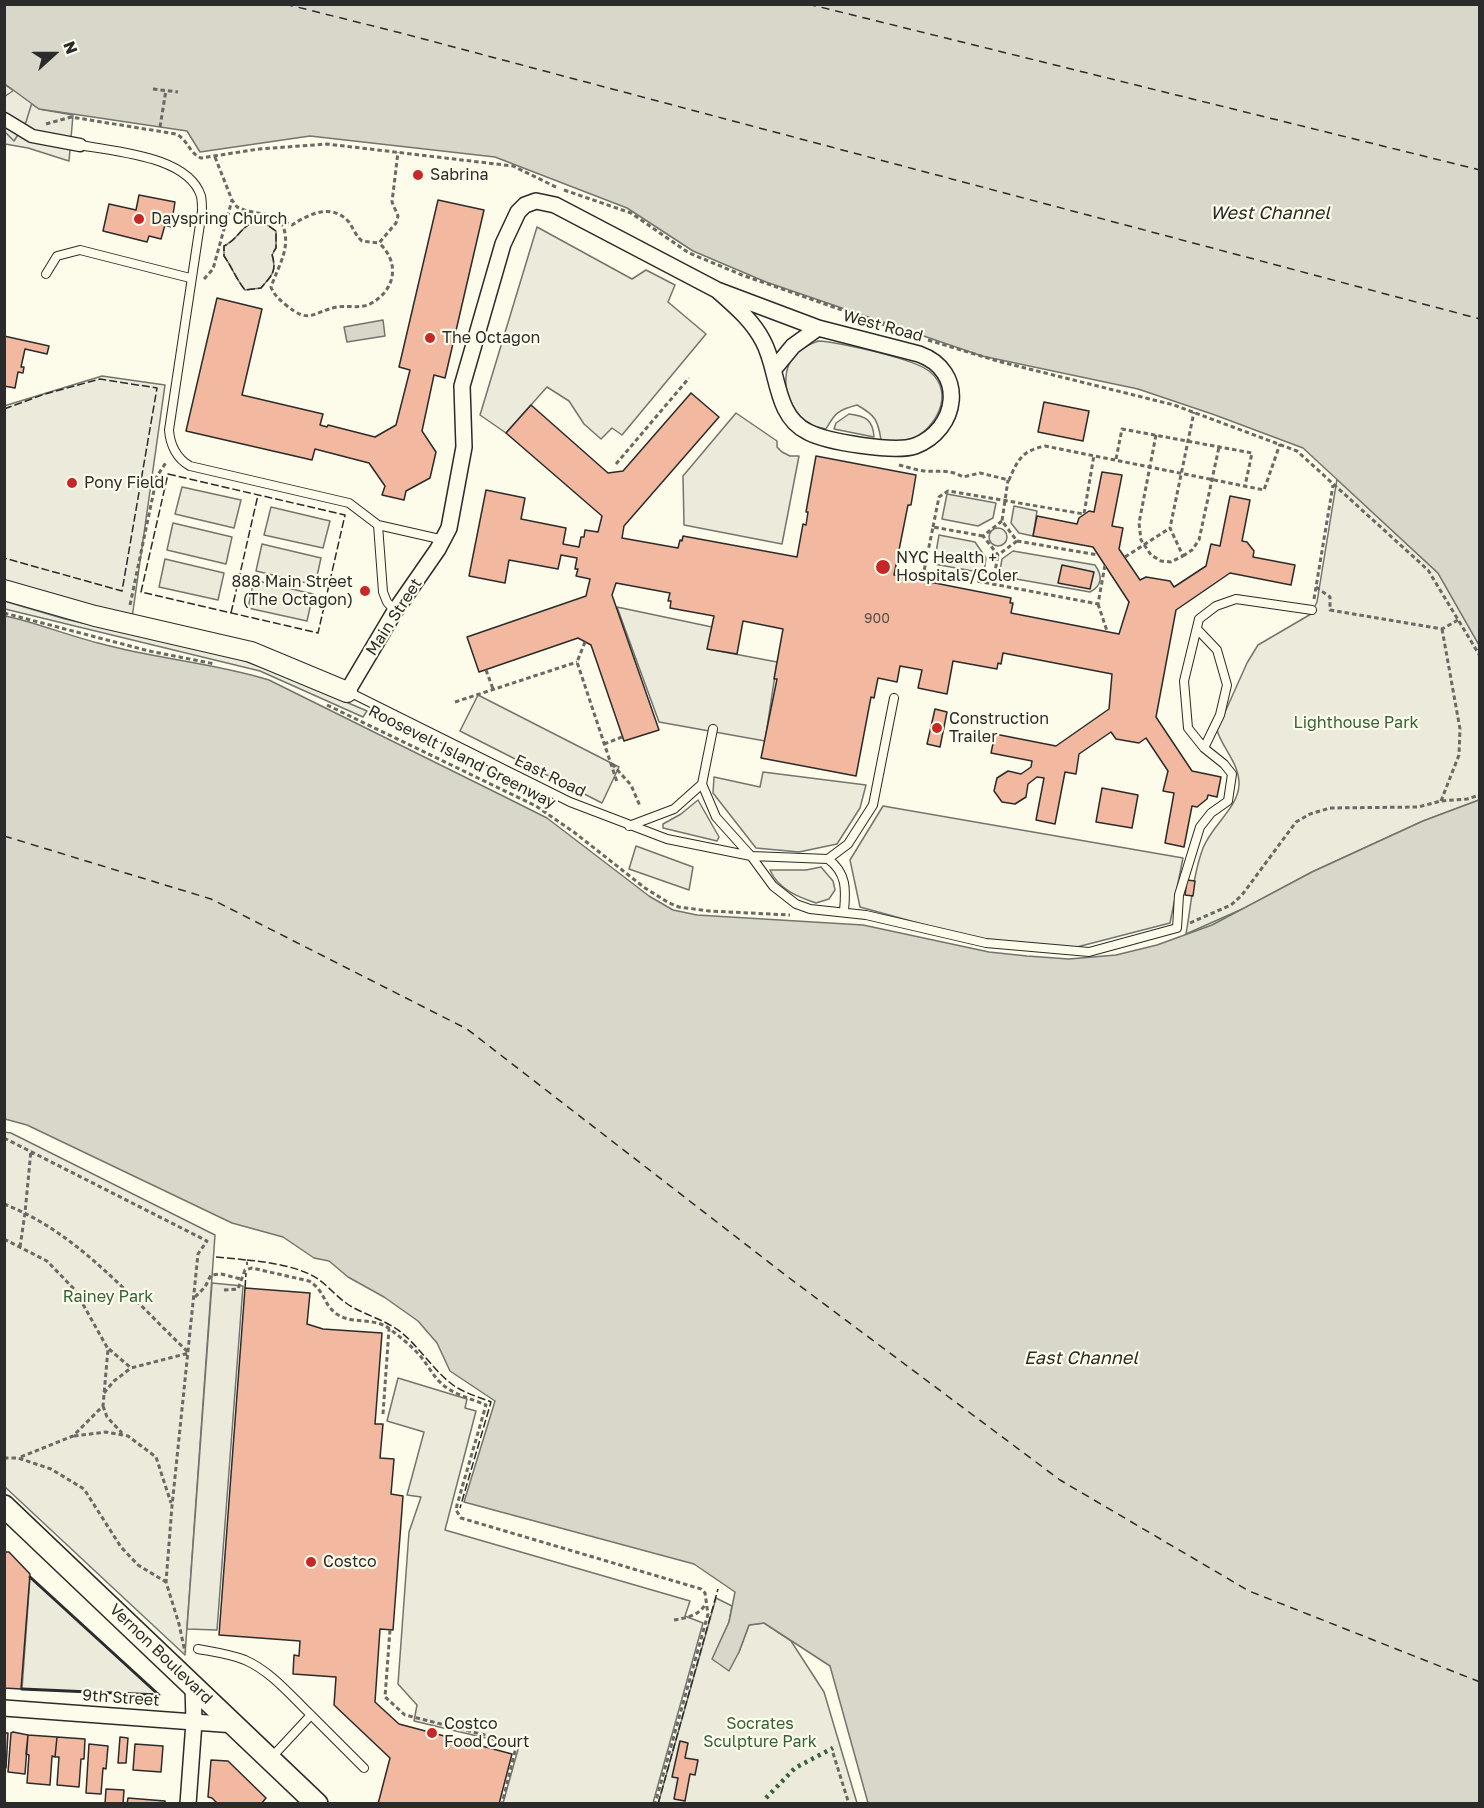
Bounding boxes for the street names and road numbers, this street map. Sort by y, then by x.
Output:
street label: West Road [841,306,925,346]
street label: Main Street [362,575,426,659]
street label: Roosevelt Island Greenway [365,701,559,813]
street label: East Road [511,751,589,801]
street label: Vernon Boulevard [105,1600,217,1708]
street label: 9th Street [82,1686,160,1710]

